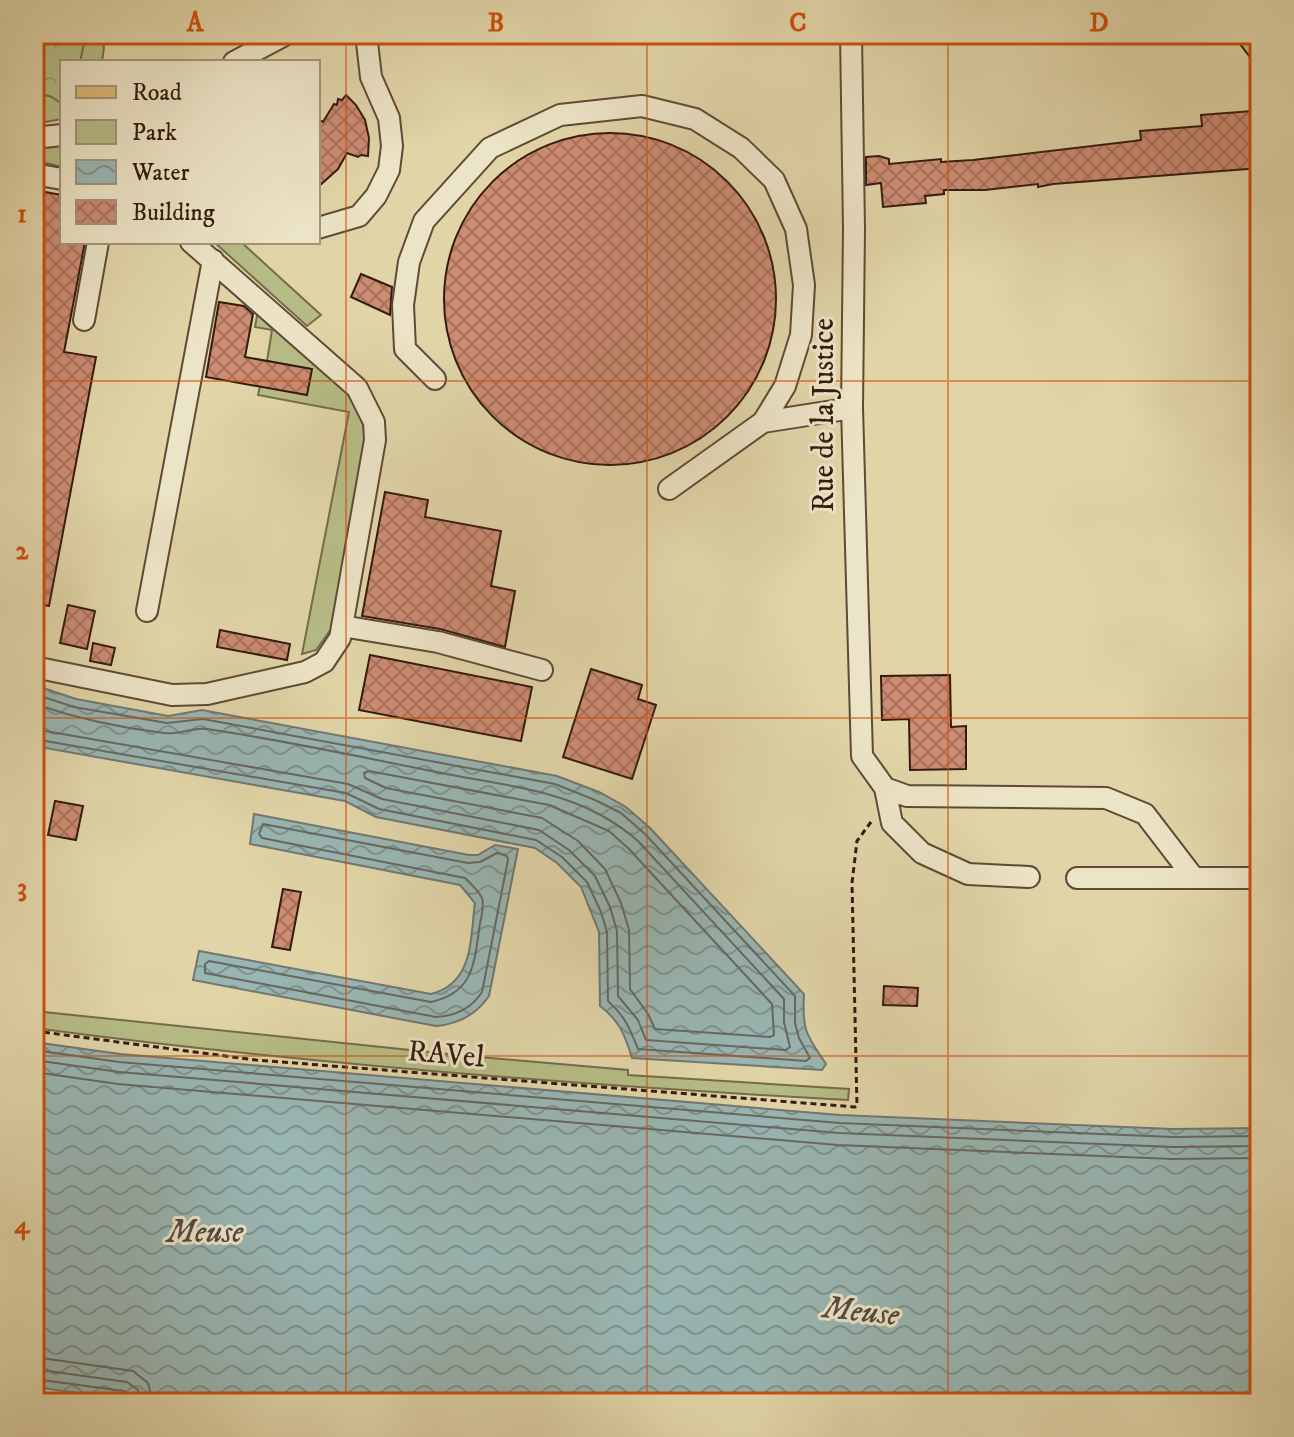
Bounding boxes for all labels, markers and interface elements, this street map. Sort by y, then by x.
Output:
text: A [186,7,205,40]
text: B [488,7,504,40]
text: C [789,7,807,40]
text: D [1089,7,1109,40]
legend [60,60,320,244]
text: Road [132,78,182,108]
text: Park [132,118,177,148]
text: Water [131,158,189,188]
text: 1 [17,198,27,231]
text: Building [132,198,215,228]
street label: Rue de la Justice [806,318,843,512]
text: 2 [16,535,30,568]
text: 3 [17,872,27,905]
street label: RAVel [406,1033,486,1077]
text: 4 [15,1209,31,1242]
water label: Meuse [165,1213,244,1253]
water label: Meuse [819,1288,902,1336]

